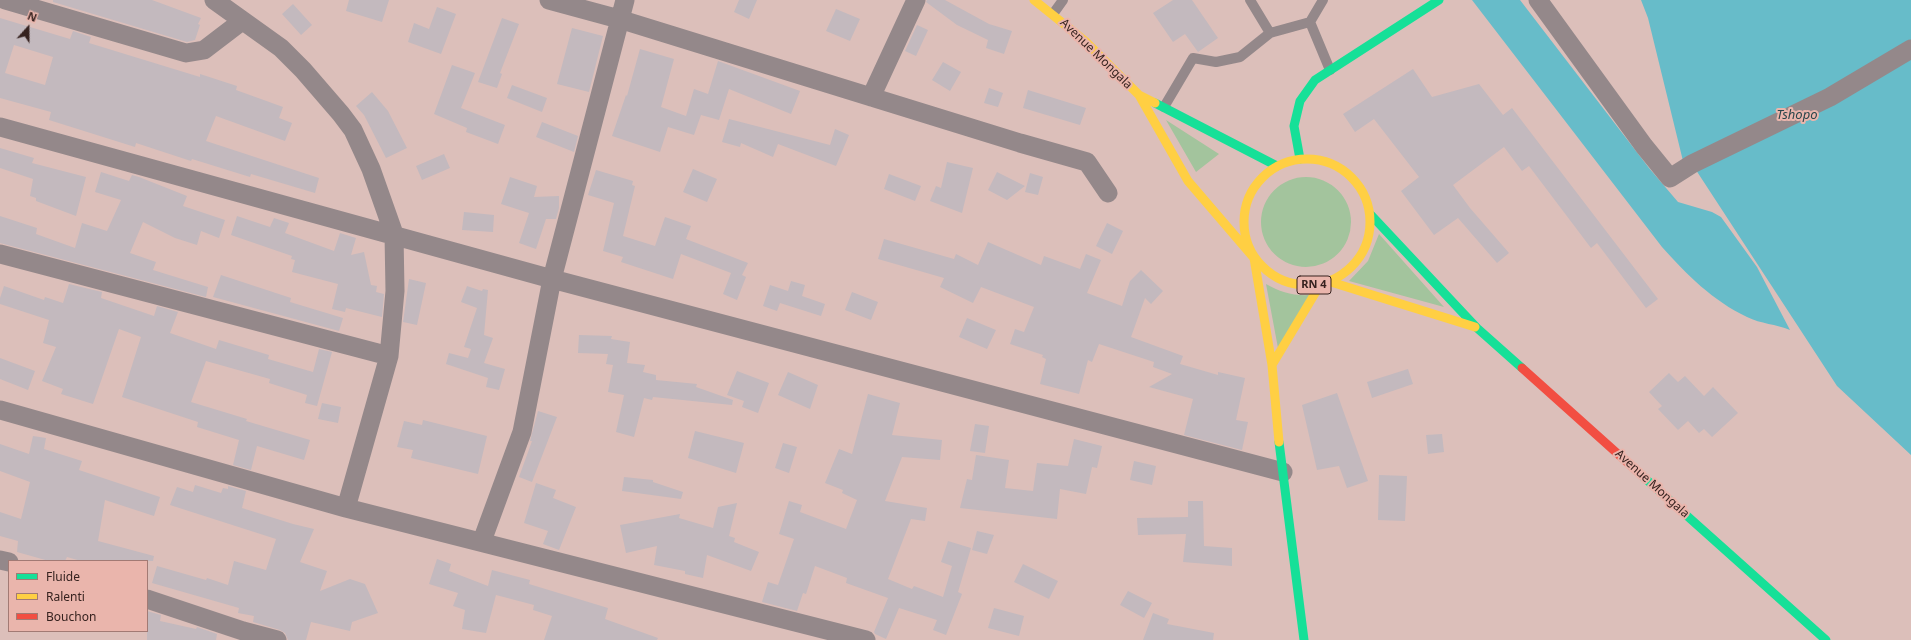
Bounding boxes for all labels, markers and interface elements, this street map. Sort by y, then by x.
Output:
north arrow [8,8,48,48]
text: N [26,8,39,25]
street label: Avenue Mongala [1057,16,1135,92]
water label: Tshopo [1776,107,1818,123]
road number: RN 4 [1297,276,1331,294]
street label: Avenue Mongala [1612,447,1692,521]
legend [8,560,148,632]
text: Fluide [46,568,80,585]
text: Ralenti [46,588,85,605]
text: Bouchon [46,608,96,625]

